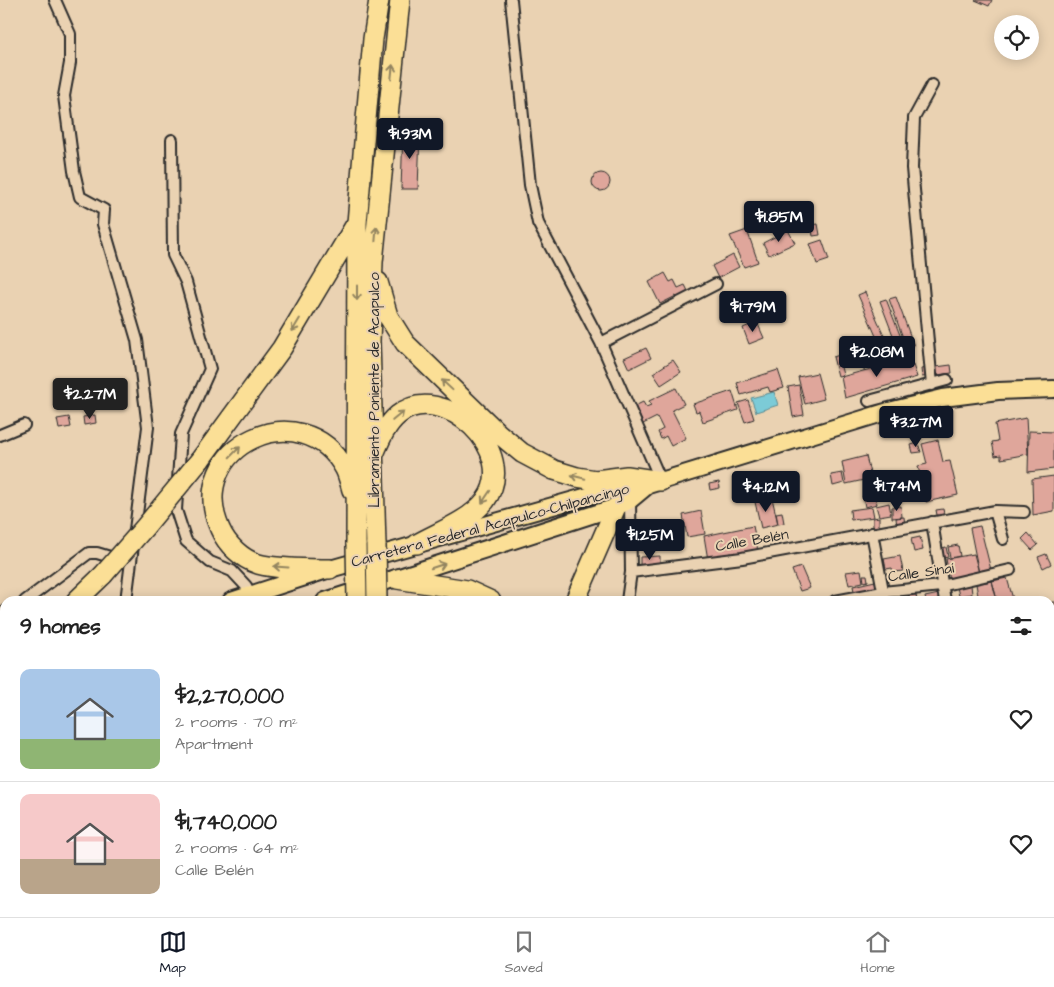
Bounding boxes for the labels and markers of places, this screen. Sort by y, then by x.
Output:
pin: $1.93M [369,118,451,160]
pin: $1.85M [738,200,820,243]
pin: $1.79M [712,290,794,333]
pin: $2.08M [836,336,918,378]
pin: $2.27M [49,378,131,420]
pin: $3.27M [875,406,957,448]
pin: $4.12M [725,470,807,513]
pin: $1.74M [856,470,938,512]
pin: $1.25M [609,518,691,561]

